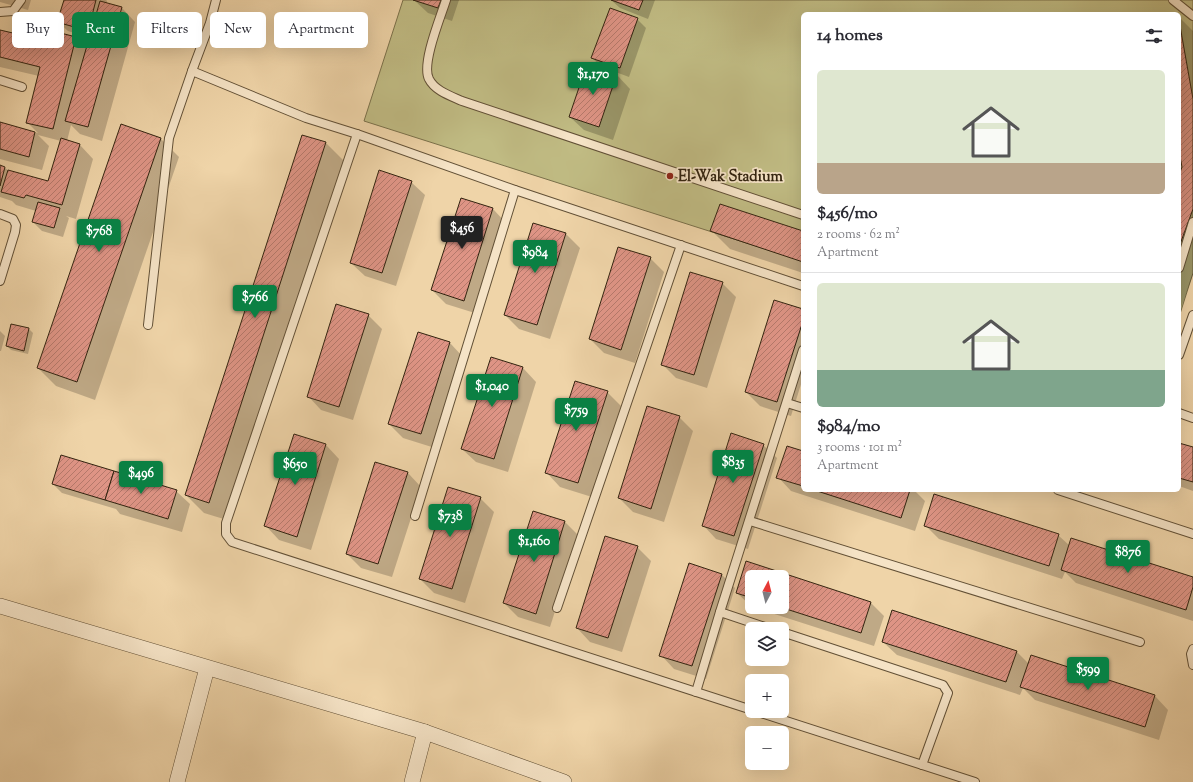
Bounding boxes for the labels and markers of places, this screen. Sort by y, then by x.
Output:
pin: $1,170 [560,62,626,96]
place label: El-Wak Stadium [678,167,784,188]
marker: El-Wak Stadium [665,171,675,181]
pin: $456 [438,216,486,250]
pin: $768 [75,219,123,253]
pin: $984 [511,240,559,274]
pin: $766 [231,285,279,319]
pin: $1,040 [459,374,525,408]
pin: $759 [552,398,600,432]
pin: $835 [709,450,757,484]
pin: $650 [271,452,319,486]
pin: $496 [117,461,165,495]
pin: $738 [426,504,474,538]
pin: $1,160 [501,529,567,563]
pin: $876 [1104,540,1152,574]
pin: $599 [1064,657,1112,691]

